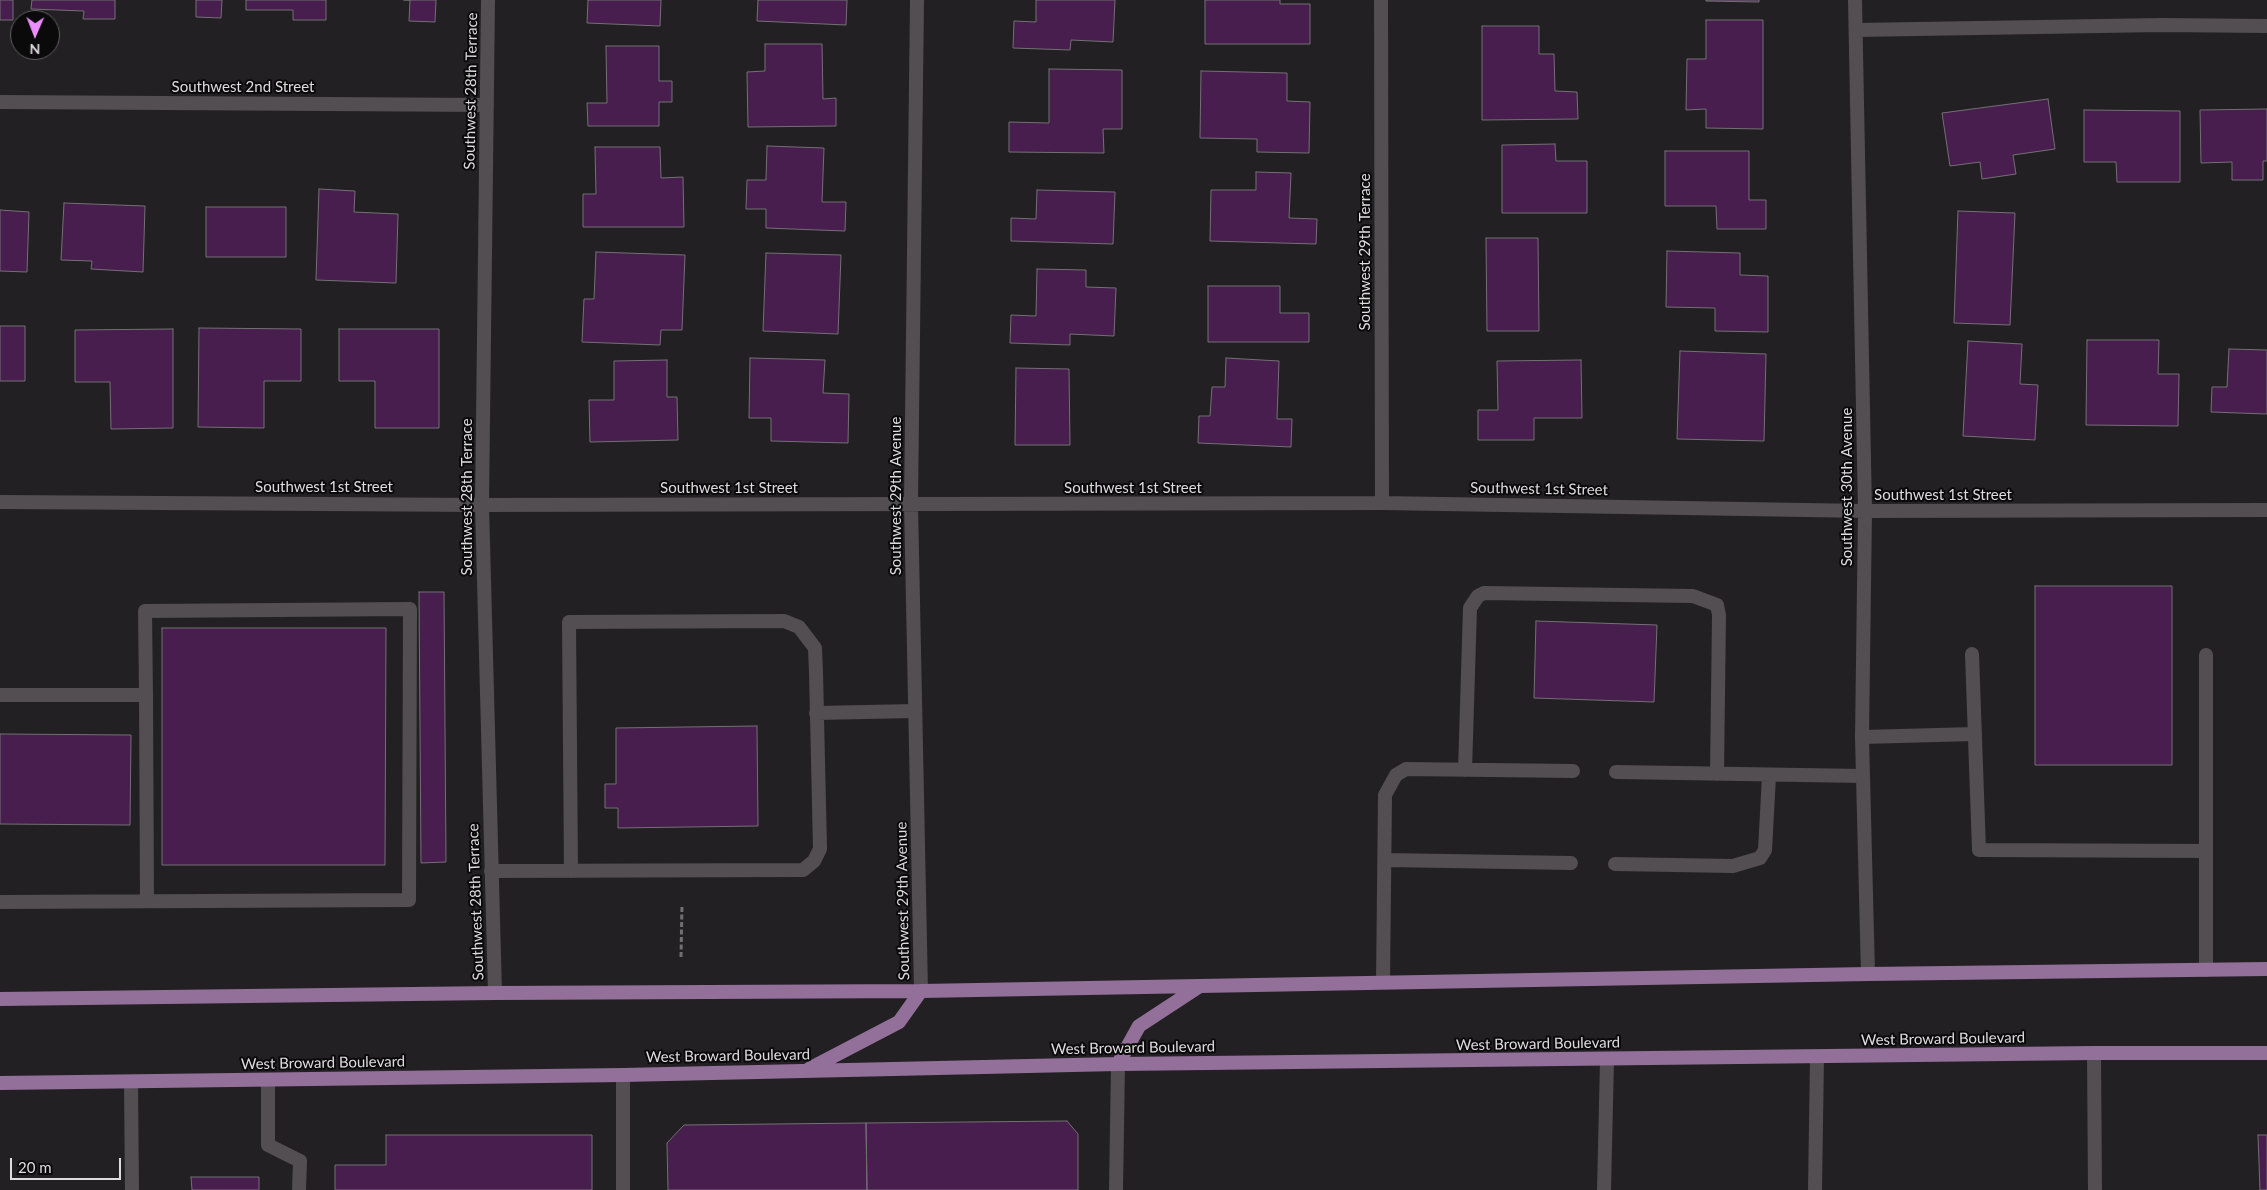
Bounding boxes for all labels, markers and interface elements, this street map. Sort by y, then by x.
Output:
north arrow [10,10,60,60]
street label: Southwest 28th Terrace [461,12,481,170]
text: N [29,41,40,58]
street label: Southwest 2nd Street [172,78,314,96]
street label: Southwest 29th Terrace [1356,173,1374,331]
street label: Southwest 30th Avenue [1838,408,1856,566]
street label: Southwest 29th Avenue [887,417,905,575]
street label: Southwest 28th Terrace [458,418,476,576]
street label: Southwest 1st Street [255,478,393,496]
street label: Southwest 1st Street [660,479,798,497]
street label: Southwest 1st Street [1064,479,1202,497]
street label: Southwest 1st Street [1470,479,1608,499]
street label: Southwest 1st Street [1874,486,2012,504]
street label: Southwest 29th Avenue [893,822,913,980]
street label: Southwest 28th Terrace [464,823,488,981]
street label: West Broward Boulevard [1861,1029,2025,1049]
street label: West Broward Boulevard [1456,1034,1620,1054]
street label: West Broward Boulevard [1051,1038,1215,1058]
street label: West Broward Boulevard [646,1046,810,1066]
street label: West Broward Boulevard [241,1053,405,1073]
scale bar [12,1148,124,1180]
text: 20 m [18,1158,52,1176]

